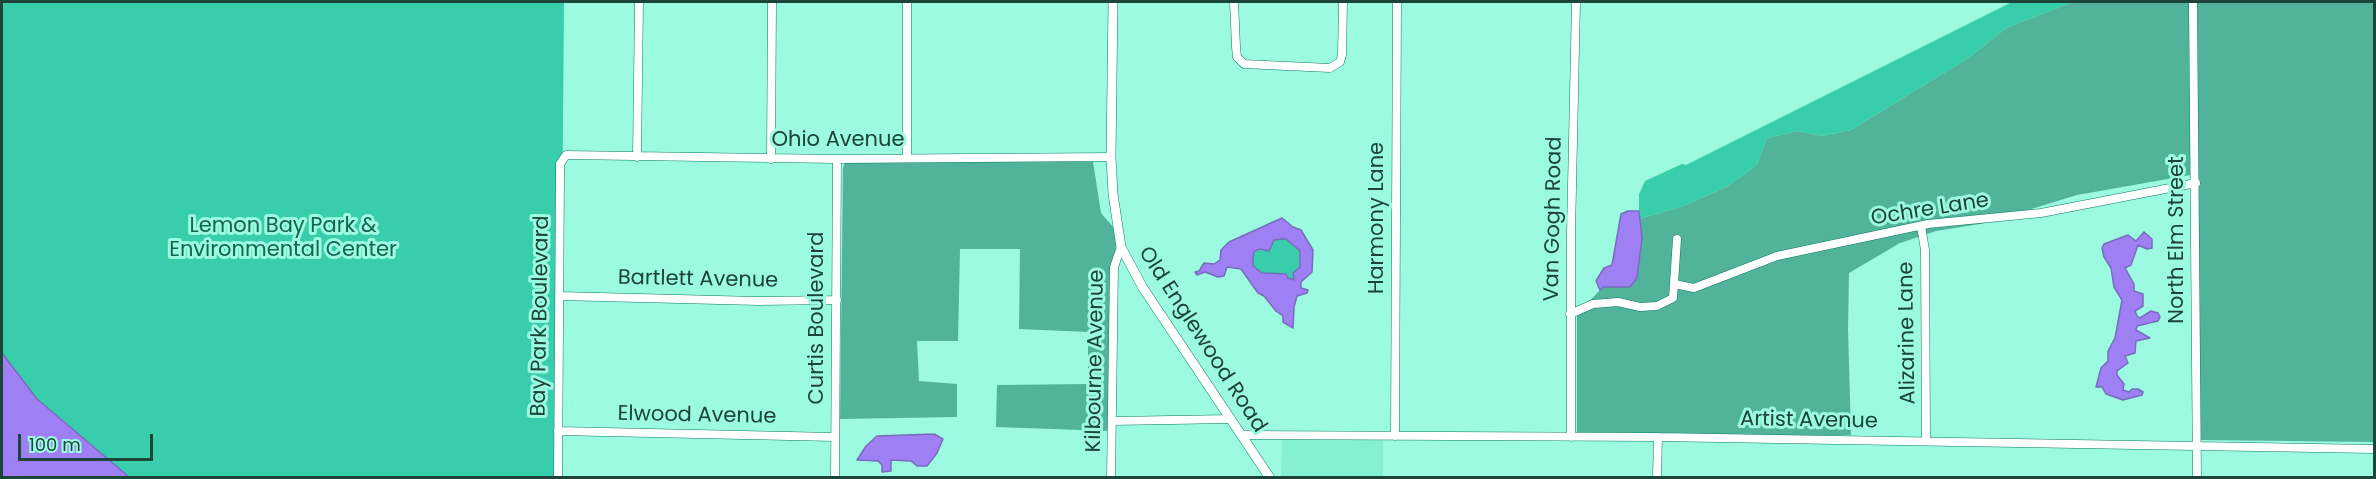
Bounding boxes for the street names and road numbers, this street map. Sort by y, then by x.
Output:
street label: Ohio Avenue [771,128,905,154]
street label: Van Gogh Road [1540,136,1568,302]
street label: Harmony Lane [1365,142,1391,294]
street label: North Elm Street [2165,156,2191,324]
street label: Ochre Lane [1869,188,1991,232]
street label: Bay Park Boulevard [527,215,555,417]
street label: Curtis Boulevard [805,232,831,404]
street label: Old Englewood Road [1132,242,1272,438]
street label: Alizarine Lane [1894,261,1922,405]
street label: Bartlett Avenue [618,266,778,294]
street label: Kilbourne Avenue [1082,269,1110,453]
street label: Elwood Avenue [617,402,777,430]
street label: Artist Avenue [1740,407,1878,435]

